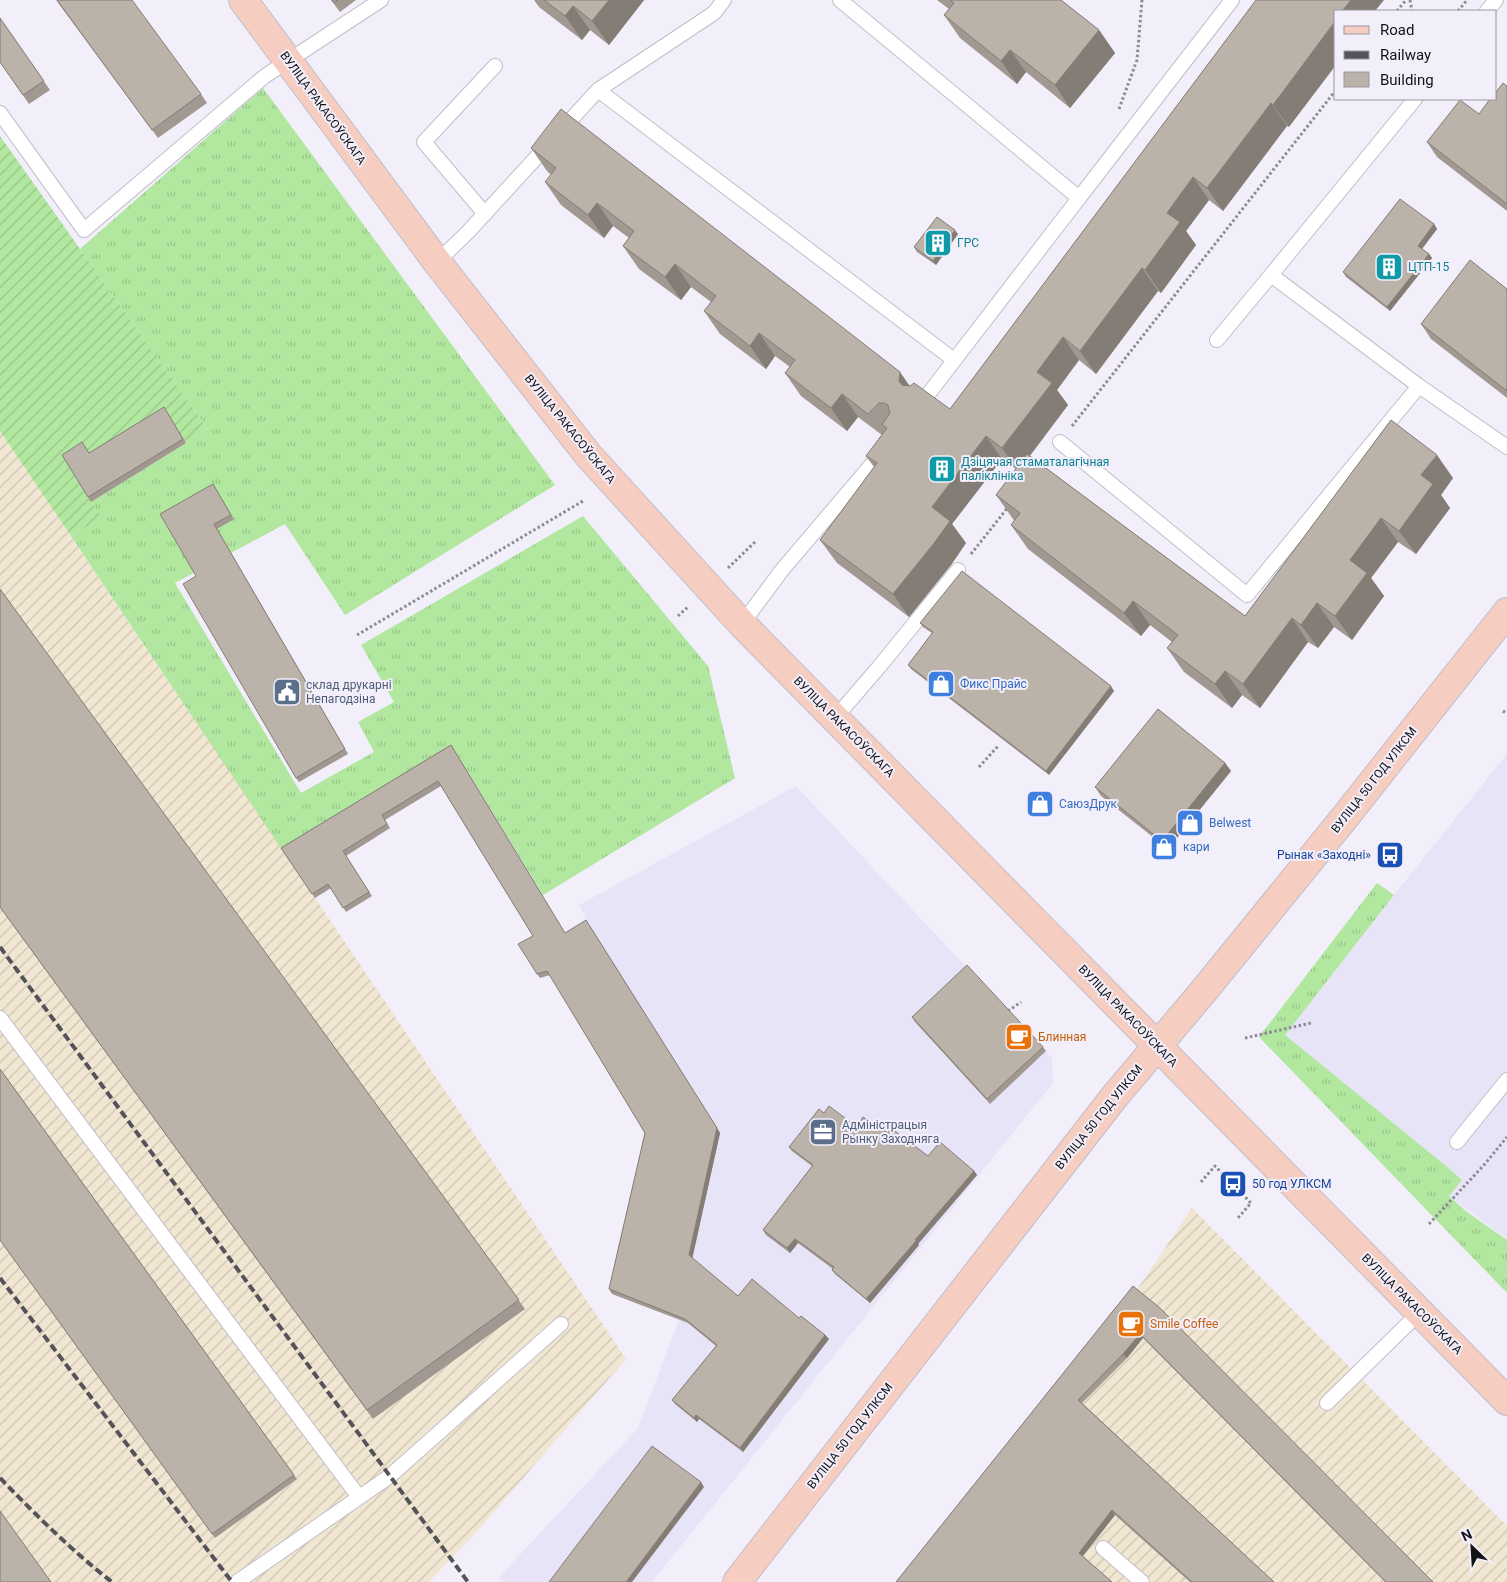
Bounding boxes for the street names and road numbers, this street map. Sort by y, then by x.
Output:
street label: ВУЛІЦА РАКАСОЎСКАГА [277,48,370,167]
street label: ВУЛІЦА РАКАСОЎСКАГА [522,371,619,487]
street label: ВУЛІЦА РАКАСОЎСКАГА [791,673,898,780]
street label: ВУЛІЦА 50 ГОД УЛКСМ [1328,724,1420,836]
street label: ВУЛІЦА РАКАСОЎСКАГА [1076,961,1181,1070]
street label: ВУЛІЦА 50 ГОД УЛКСМ [1053,1062,1145,1172]
street label: ВУЛІЦА РАКАСОЎСКАГА [1359,1250,1466,1357]
street label: ВУЛІЦА 50 ГОД УЛКСМ [804,1380,896,1492]

